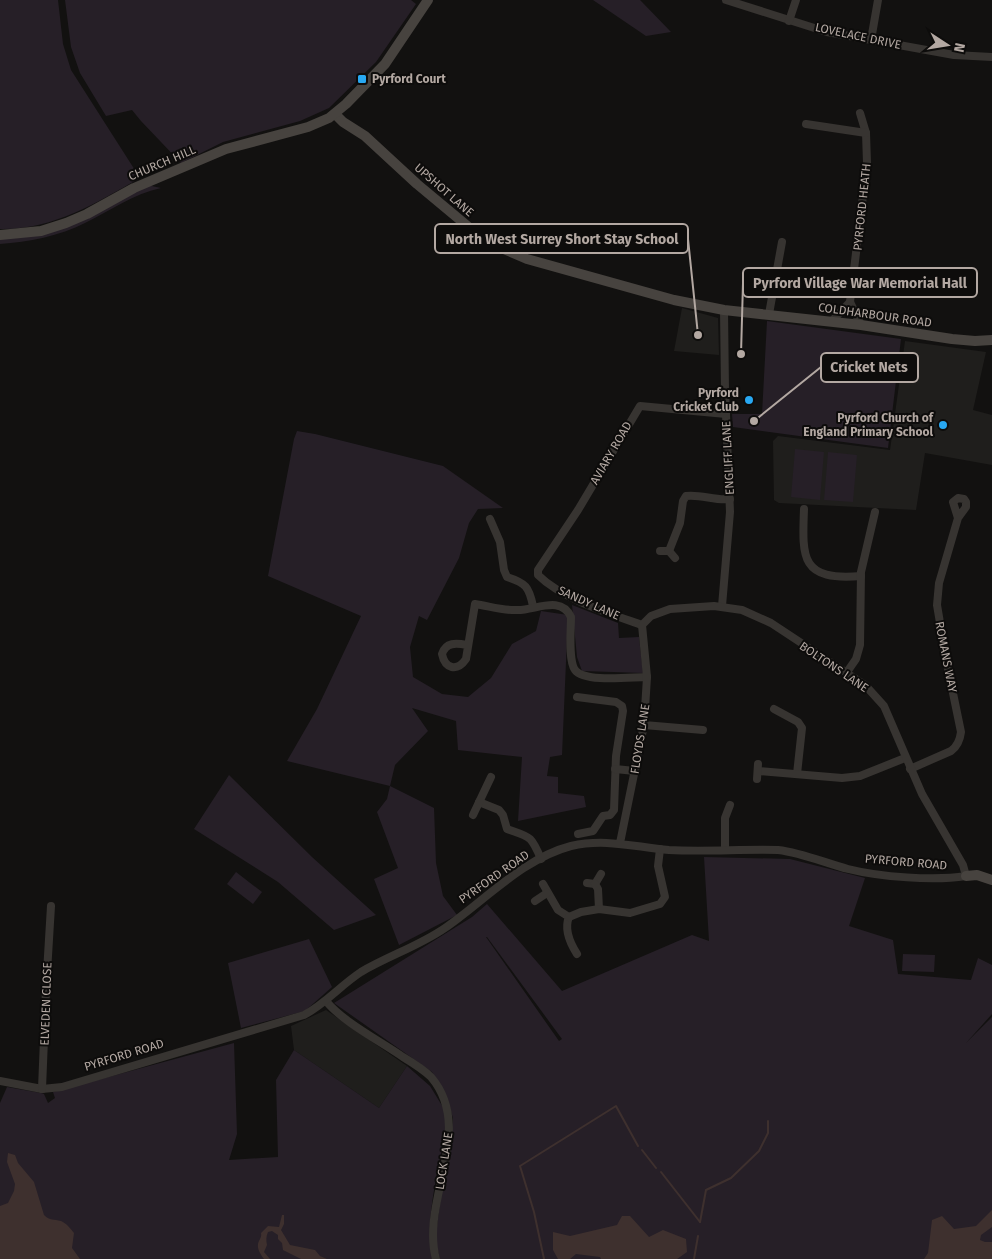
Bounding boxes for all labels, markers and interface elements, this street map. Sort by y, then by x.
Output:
street label: LOVELACE DRIVE [814,20,902,52]
north arrow [922,20,972,70]
text: N [950,41,969,54]
place label: Pyrford Court [372,72,446,86]
marker: Pyrford Court [356,73,368,85]
street label: CHURCH HILL [126,143,198,183]
street label: UPSHOT LANE [411,160,477,220]
street label: PYRFORD HEATH [850,163,874,251]
callout: North West Surrey Short Stay School [435,224,688,253]
text: North West Surrey Short Stay School [446,231,679,248]
callout: Pyrford Village War Memorial Hall [743,268,977,297]
text: Pyrford Village War Memorial Hall [753,275,968,292]
street label: COLDHARBOUR ROAD [817,300,933,330]
callout: Cricket Nets [821,353,918,382]
text: Cricket Nets [830,359,908,376]
place label: Pyrford Cricket Club [673,386,739,414]
marker: Pyrford Cricket Club [743,394,755,406]
place label: Pyrford Church of England Primary School [803,411,935,439]
street label: AVIARY ROAD [587,419,635,487]
marker: Pyrford Church of England Primary School [937,419,949,431]
street label: ENGLIFF LANE [719,421,737,495]
street label: SANDY LANE [556,583,622,623]
street label: ROMANS WAY [932,620,960,694]
street label: BOLTONS LANE [797,639,871,695]
street label: FLOYDS LANE [628,703,652,775]
street label: PYRFORD ROAD [456,847,532,906]
street label: PYRFORD ROAD [864,851,948,873]
street label: ELVEDEN CLOSE [38,962,54,1046]
street label: PYRFORD ROAD [83,1036,166,1074]
street label: LOCK LANE [433,1131,455,1191]

